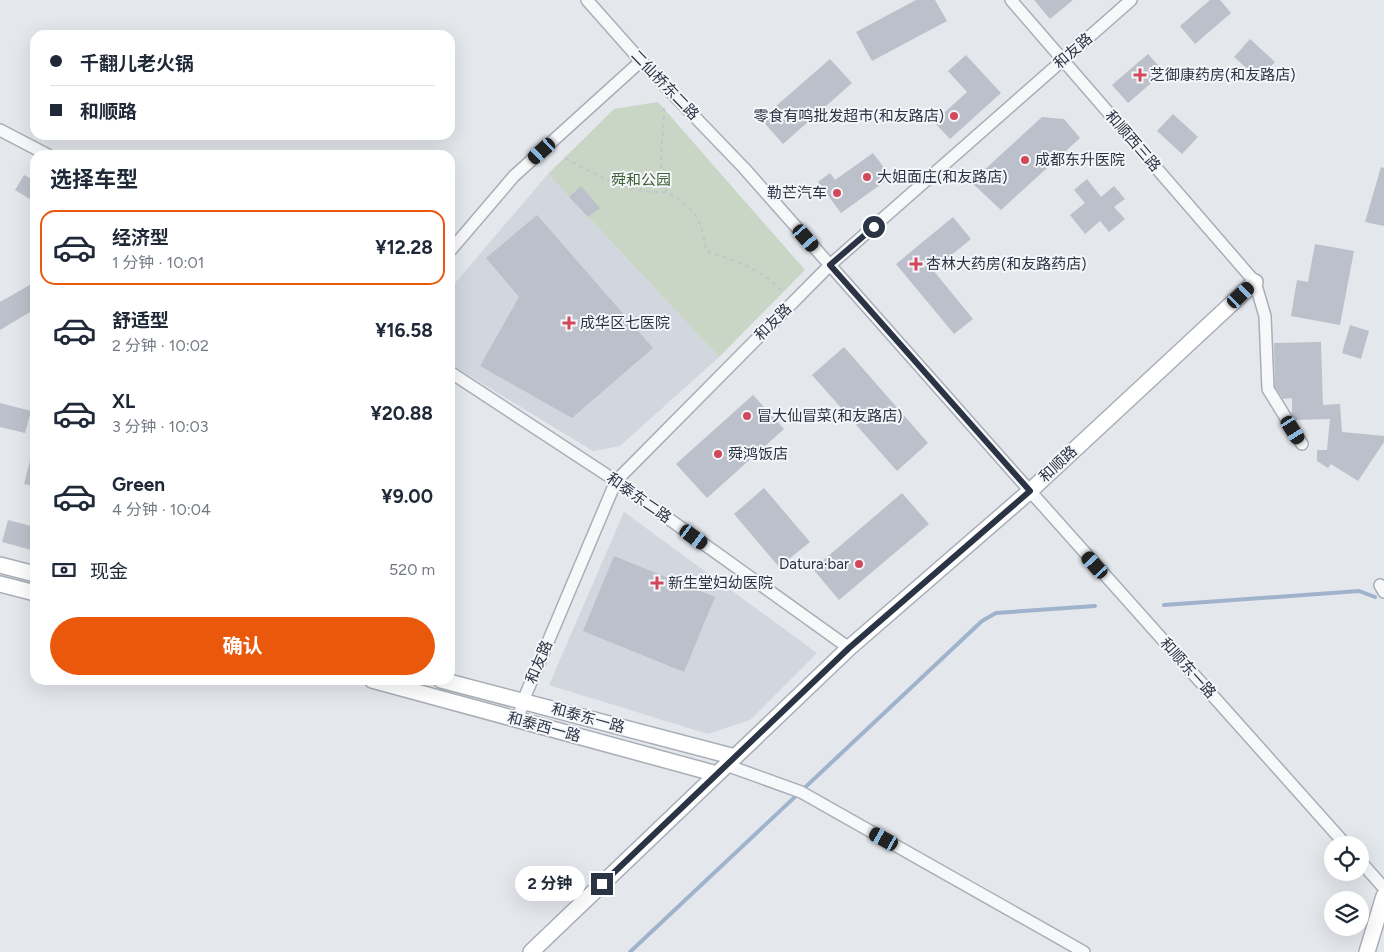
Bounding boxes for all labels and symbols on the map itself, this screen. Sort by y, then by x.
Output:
street label: 和友路 [1050,29,1096,73]
street label: 二仙桥东二路 [627,46,703,124]
place label: 芝御康药房(和友路店) [1150,66,1296,84]
marker: 芝御康药房(和友路店) [1134,69,1146,81]
place label: 零食有鸣批发超市(和友路店) [753,107,944,125]
street label: 和顺西三路 [1102,107,1164,175]
marker: 零食有鸣批发超市(和友路店) [948,110,960,122]
car [525,135,558,167]
place label: 成都东升医院 [1035,151,1125,169]
marker: 成都东升医院 [1019,154,1031,166]
place label: 大姐面庄(和友路店) [877,168,1008,186]
park label: 舜和公园 [611,171,671,189]
marker: 大姐面庄(和友路店) [861,171,873,183]
place label: 勒芒汽车 [767,184,827,202]
marker: 勒芒汽车 [831,187,843,199]
route start [863,216,885,238]
car [790,222,821,254]
place label: 杏林大药房(和友路药店) [926,255,1087,273]
marker: 杏林大药房(和友路药店) [910,258,922,270]
car [1224,279,1257,311]
street label: 和友路 [751,300,795,344]
place label: 成华区七医院 [580,314,670,332]
marker: 成华区七医院 [562,316,576,330]
place label: 冒大仙冒菜(和友路店) [757,407,903,425]
marker: 冒大仙冒菜(和友路店) [741,410,753,422]
car [1278,413,1307,447]
street label: 和顺路 [1035,442,1081,486]
place label: 舜鸿饭店 [728,445,788,463]
marker: 舜鸿饭店 [712,448,724,460]
street label: 和泰东二路 [603,469,675,527]
car [677,522,710,552]
car [1079,549,1110,581]
place label: Datura·bar [779,555,849,573]
marker: Datura·bar [853,558,865,570]
place label: 新生堂妇幼医院 [668,574,773,592]
marker: 新生堂妇幼医院 [650,576,664,590]
street label: 和顺东一路 [1156,634,1220,702]
street label: 和友路 [522,638,556,686]
street label: 和泰东一路 [549,700,627,736]
street label: 和泰西一路 [505,709,583,745]
car [867,825,900,853]
callout: 2 分钟 [514,866,584,902]
route end [591,873,613,895]

